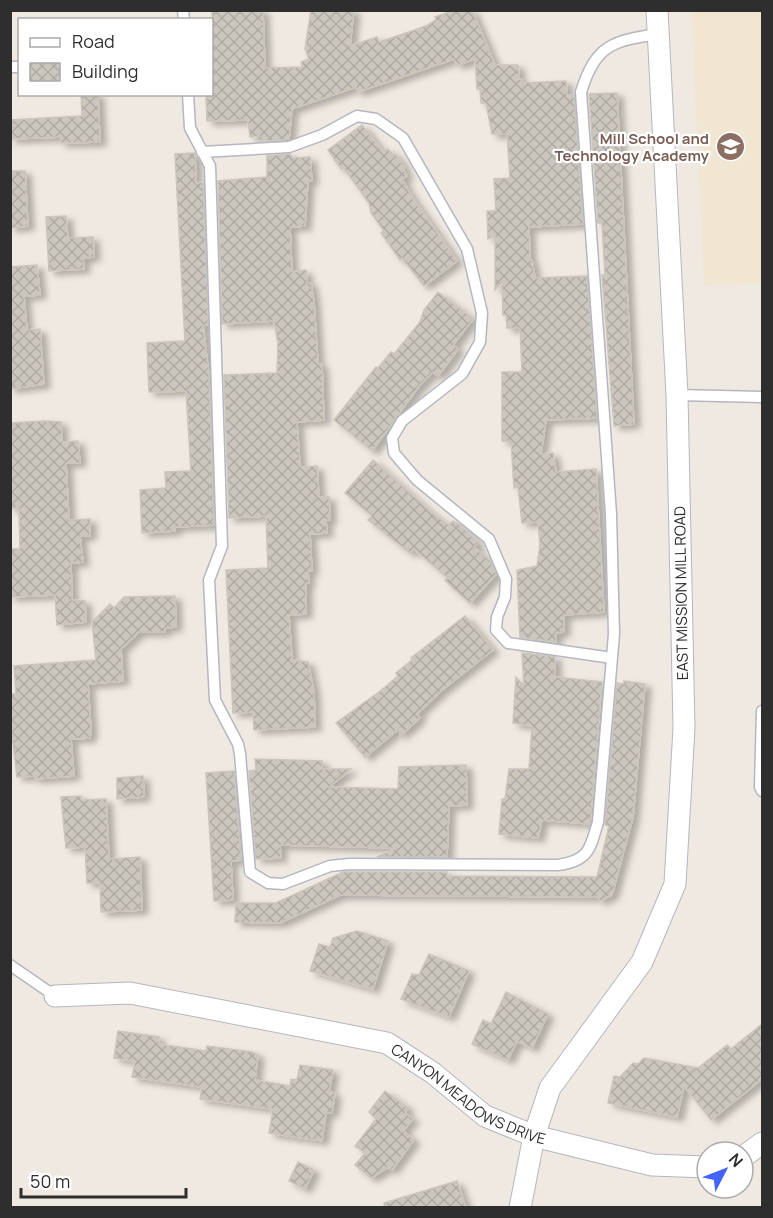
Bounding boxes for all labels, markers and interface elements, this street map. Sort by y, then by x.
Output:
legend [18,18,213,96]
text: Road [72,29,115,53]
text: Building [72,59,138,83]
place label: Mill School and Technology Academy [555,128,710,166]
school or university icon: Mill School and Technology Academy [714,131,746,163]
street label: EAST MISSION MILL ROAD [669,506,693,680]
street label: CANYON MEADOWS DRIVE [387,1038,548,1149]
north arrow [695,1140,755,1200]
text: N [724,1148,748,1172]
scale bar [21,1161,186,1199]
text: 50 m [30,1169,70,1193]

